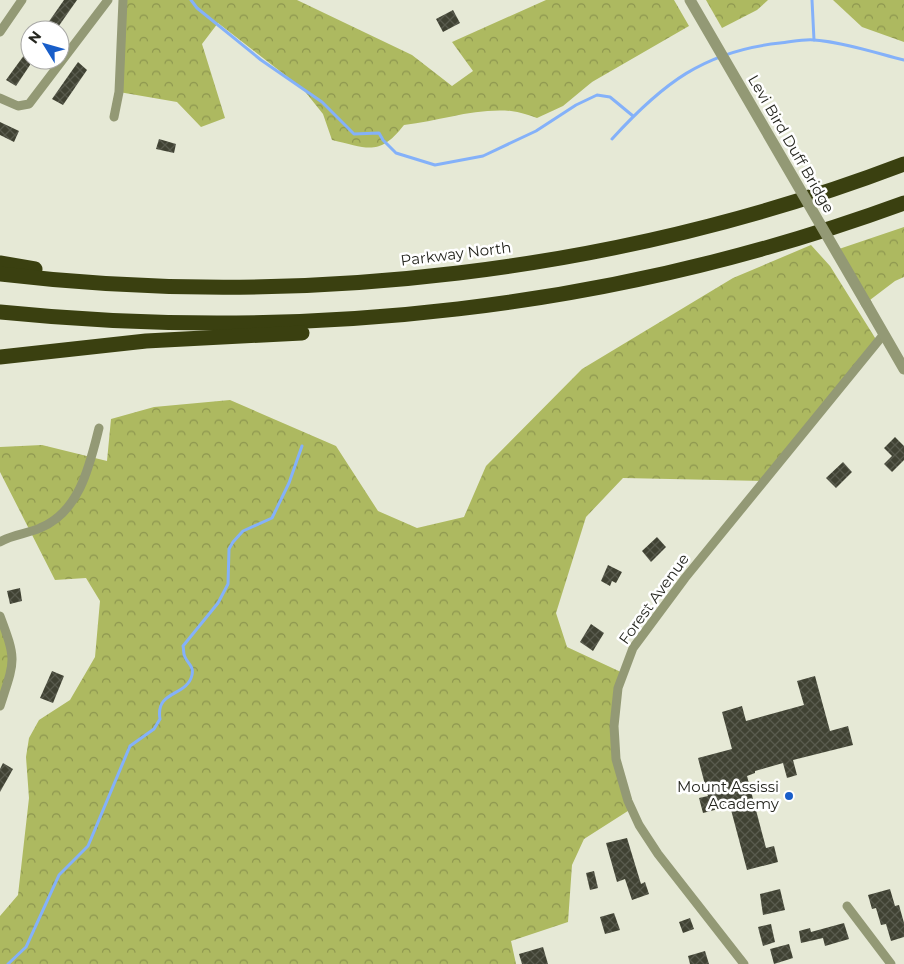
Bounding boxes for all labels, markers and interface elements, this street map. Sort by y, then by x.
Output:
north arrow [20,20,70,70]
text: N [24,27,45,47]
street label: Levi Bird Duff Bridge [744,71,839,216]
street label: Parkway North [399,237,512,270]
street label: Forest Avenue [614,550,693,648]
place label: Mount Assissi Academy [677,777,780,813]
marker: Mount Assissi Academy [783,790,795,802]

